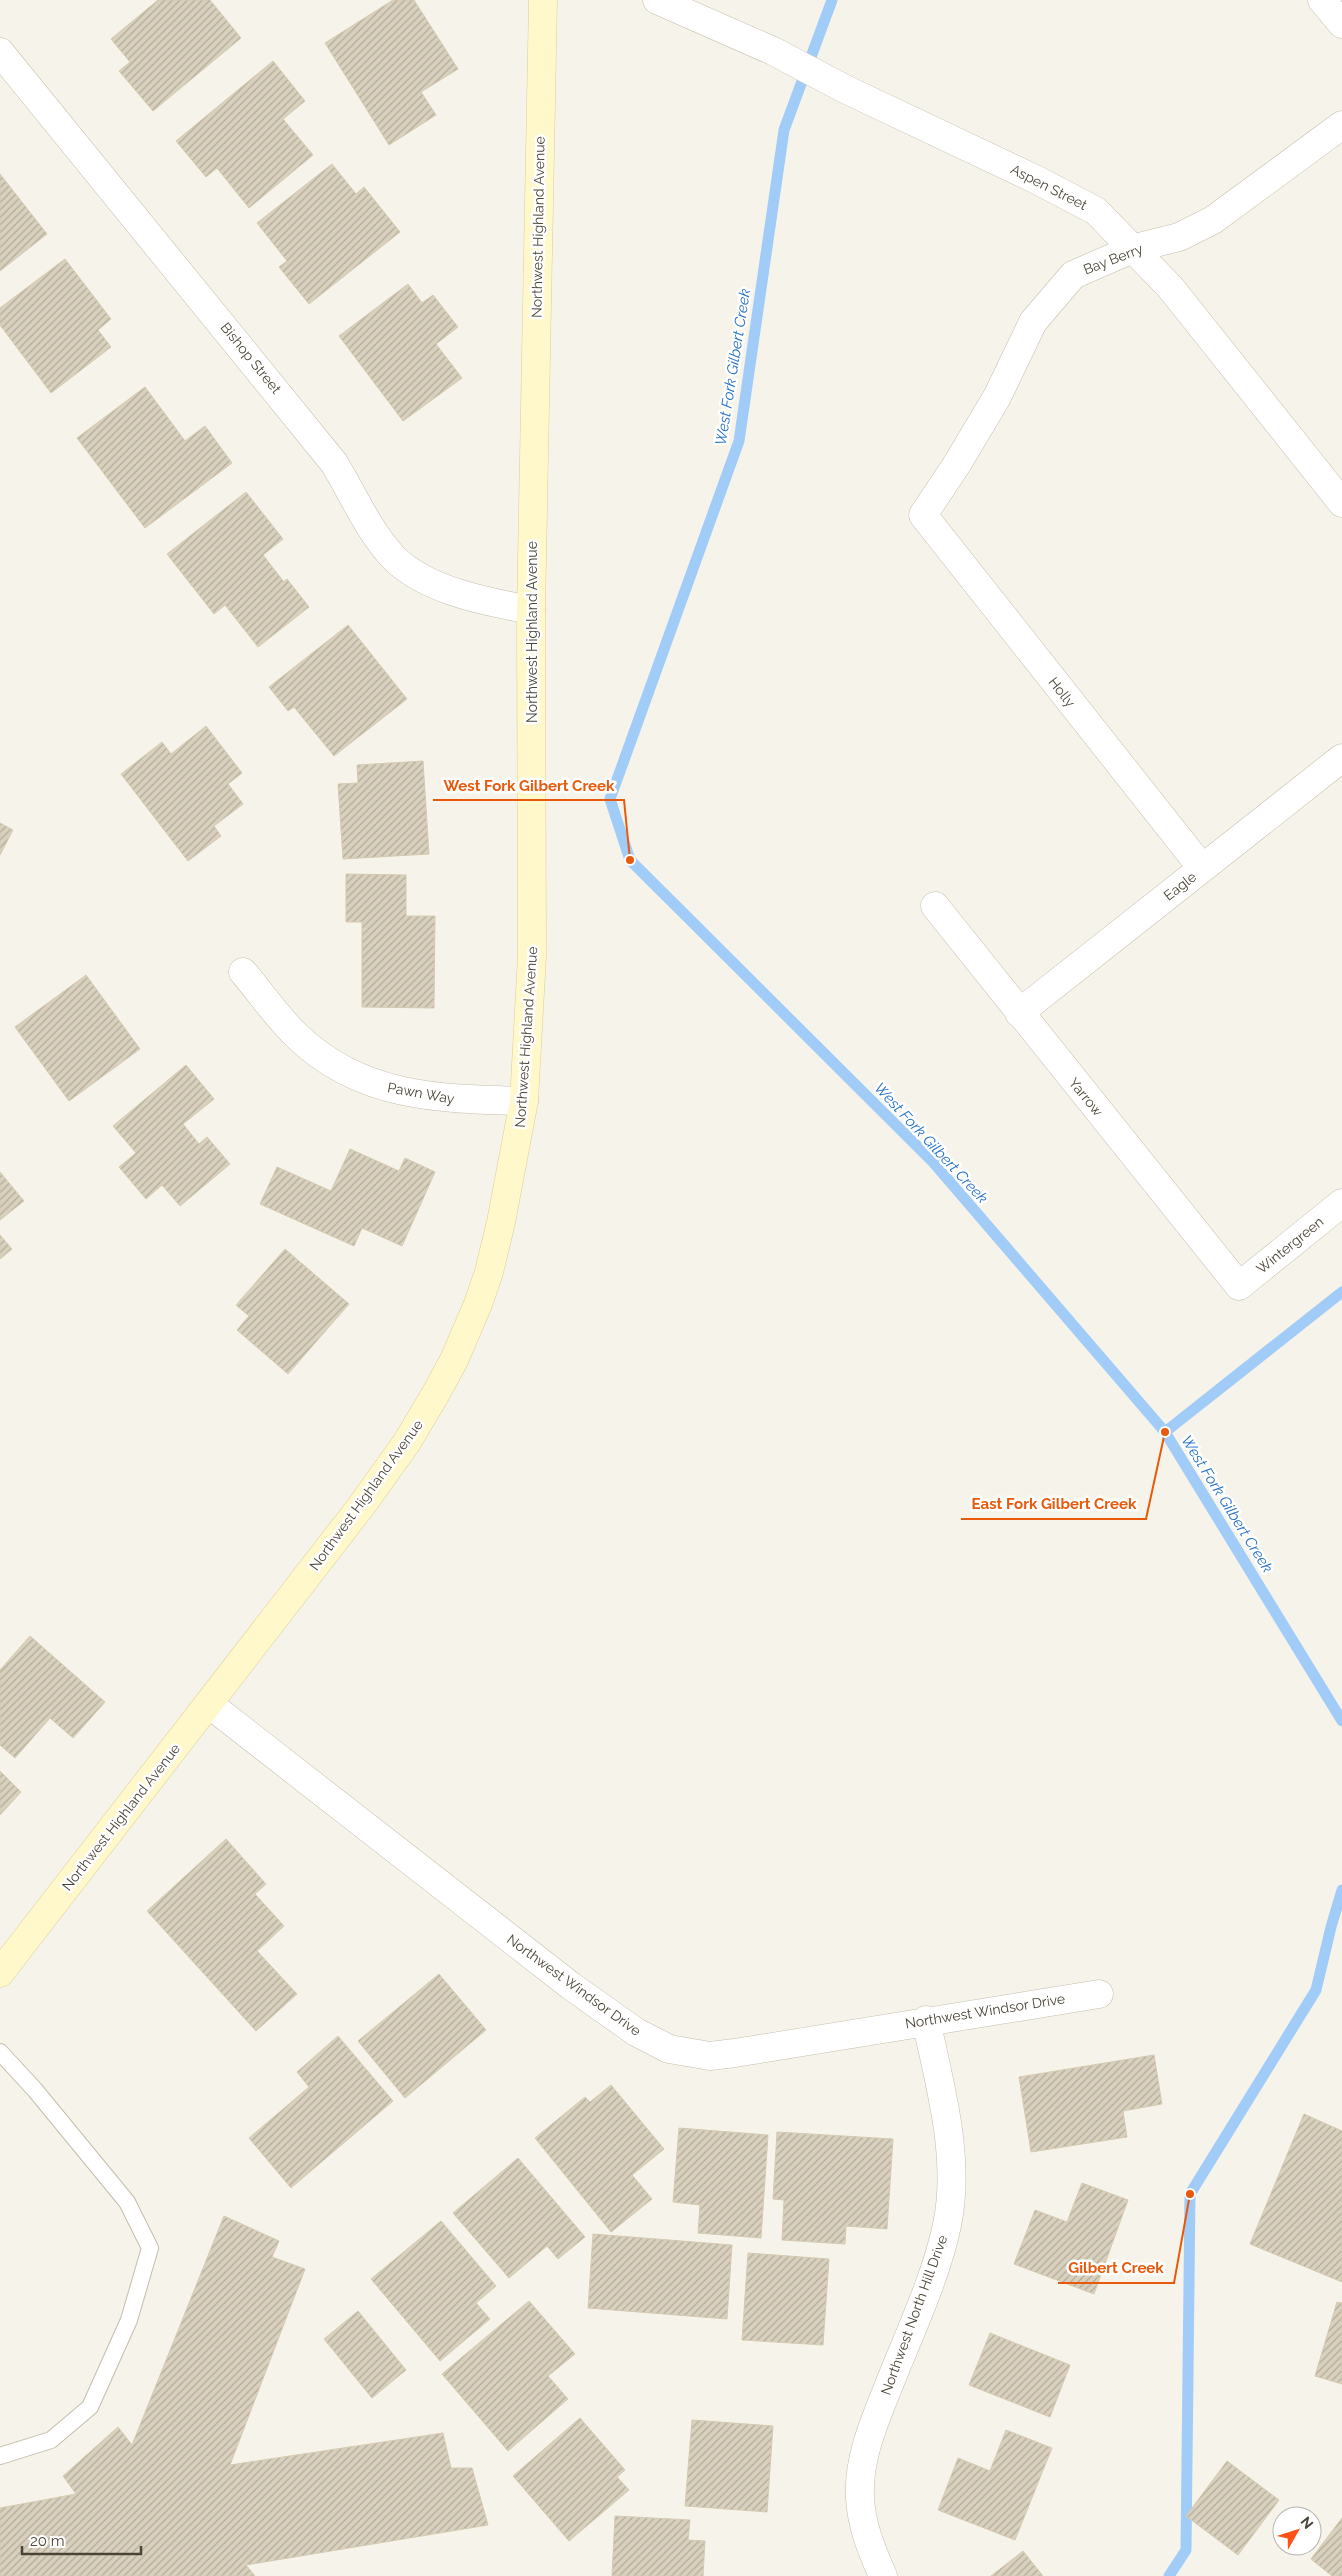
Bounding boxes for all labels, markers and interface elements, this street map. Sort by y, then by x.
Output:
street label: Northwest Highland Avenue [528,136,548,318]
street label: Aspen Street [1008,161,1090,213]
street label: Bay Berry [1081,240,1145,278]
water label: West Fork Gilbert Creek [712,287,754,447]
street label: Bishop Street [218,319,285,397]
street label: Northwest Highland Avenue [524,541,540,723]
street label: Holly [1045,674,1079,710]
callout: West Fork Gilbert Creek [433,770,624,800]
text: West Fork Gilbert Creek [444,777,615,795]
street label: Eagle [1161,868,1199,904]
street label: Northwest Highland Avenue [512,946,540,1128]
street label: Yarrow [1066,1075,1107,1120]
street label: Pawn Way [386,1079,456,1107]
water label: West Fork Gilbert Creek [870,1079,992,1207]
street label: Wintergreen [1253,1213,1327,1277]
street label: Northwest Highland Avenue [306,1417,426,1573]
water label: West Fork Gilbert Creek [1177,1432,1277,1576]
callout: East Fork Gilbert Creek [961,1489,1146,1519]
text: East Fork Gilbert Creek [972,1495,1137,1513]
street label: Northwest Highland Avenue [59,1740,183,1894]
street label: Northwest Windsor Drive [504,1931,644,2039]
street label: Northwest Windsor Drive [904,1990,1066,2032]
street label: Northwest North Hill Drive [878,2233,950,2397]
callout: Gilbert Creek [1058,2253,1174,2283]
text: Gilbert Creek [1068,2259,1164,2277]
north arrow [1272,2506,1322,2556]
text: N [1298,2514,1317,2532]
scale bar [22,2524,141,2556]
text: 20 m [30,2532,65,2550]

